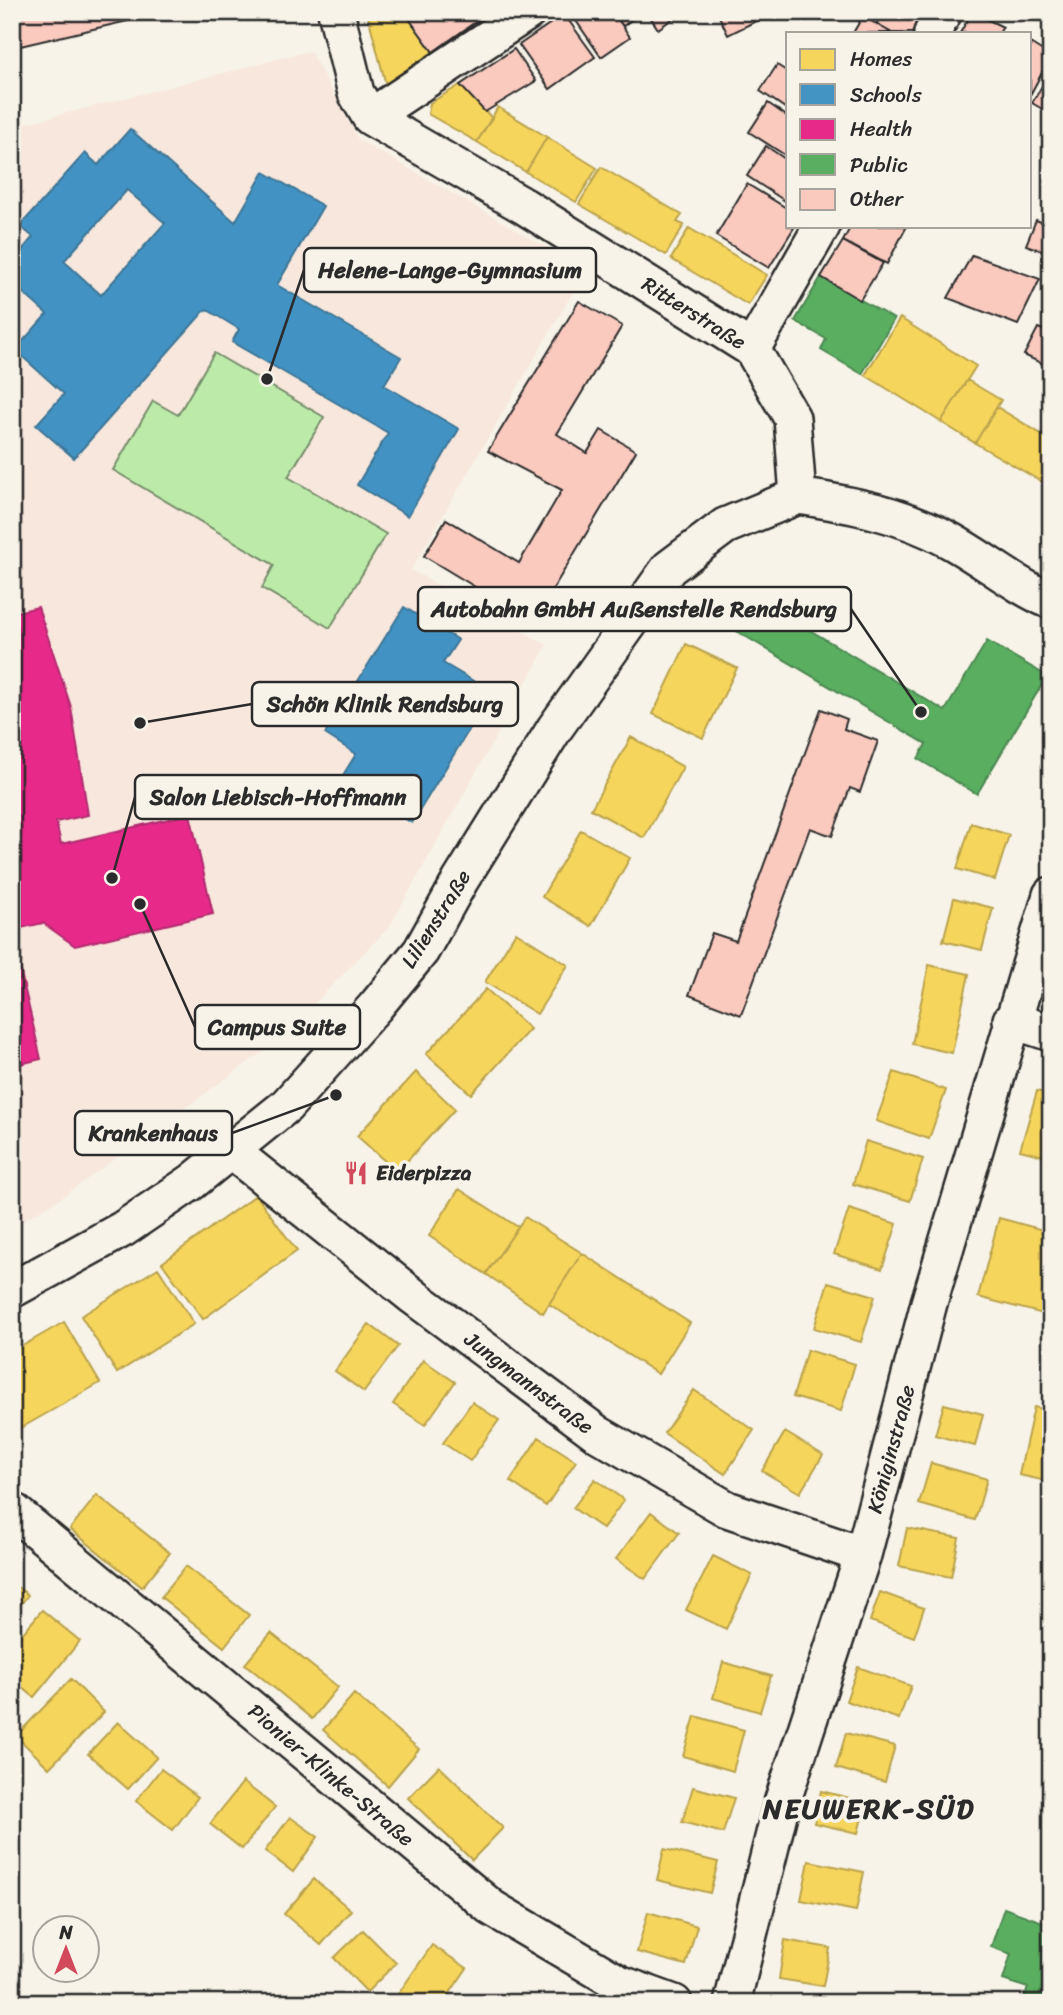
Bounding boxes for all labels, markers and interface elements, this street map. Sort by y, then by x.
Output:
legend [786,32,1032,228]
text: Homes [850,40,912,78]
text: Schools [850,76,922,114]
text: Health [850,110,912,148]
text: Public [850,146,908,184]
text: Other [850,180,905,218]
callout: Helene-Lange-Gymnasium [304,248,596,292]
text: Helene-Lange-Gymnasium [317,250,582,291]
street label: Ritterstraße [634,266,754,360]
callout: Autobahn GmbH Außenstelle Rendsburg [418,587,851,631]
text: Autobahn GmbH Außenstelle Rendsburg [430,589,837,630]
callout: Schön Klinik Rendsburg [252,682,518,726]
text: Schön Klinik Rendsburg [266,684,504,725]
callout: Salon Liebisch-Hoffmann [135,775,421,819]
text: Salon Liebisch-Hoffmann [149,777,407,818]
street label: Lilienstraße [390,862,482,976]
callout: Campus Suite [195,1005,360,1049]
text: Campus Suite [207,1007,346,1048]
callout: Krankenhaus [75,1111,232,1155]
text: Krankenhaus [87,1113,218,1154]
place label: Eiderpizza [376,1154,472,1192]
restaurant icon: Eiderpizza [342,1159,370,1187]
street label: Jungmannstraße [455,1321,602,1445]
street label: Königinstraße [856,1380,926,1517]
street label: Pionier-Klinke-Straße [239,1693,423,1857]
district label: NEUWERK-SÜD [762,1784,975,1833]
north arrow [32,1913,102,1983]
text: N [58,1916,73,1949]

